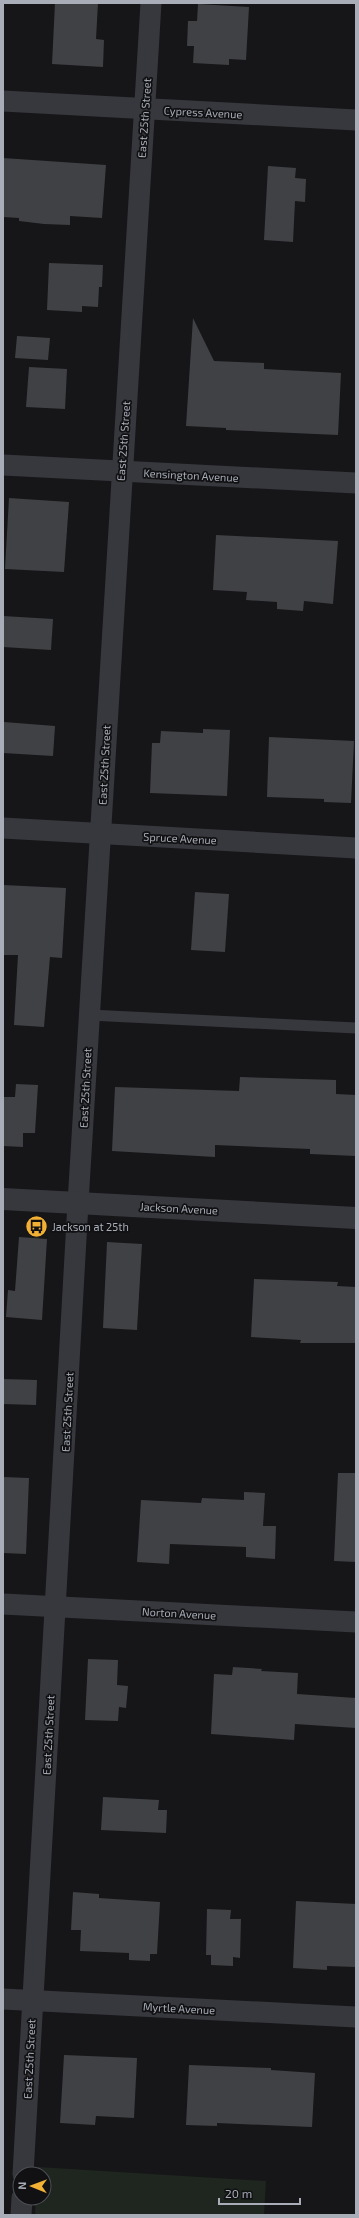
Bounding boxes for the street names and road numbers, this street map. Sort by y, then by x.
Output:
street label: East 25th Street [135,78,153,158]
street label: Cypress Avenue [163,103,243,121]
street label: East 25th Street [114,401,132,481]
street label: Kensington Avenue [143,466,239,484]
street label: East 25th Street [95,725,113,805]
street label: Spruce Avenue [143,830,217,846]
street label: East 25th Street [76,1048,94,1128]
street label: Jackson Avenue [140,1199,218,1217]
street label: East 25th Street [58,1372,76,1452]
street label: Norton Avenue [142,1605,217,1621]
street label: East 25th Street [39,1695,57,1775]
street label: Myrtle Avenue [143,2000,216,2016]
street label: East 25th Street [20,2019,38,2099]

